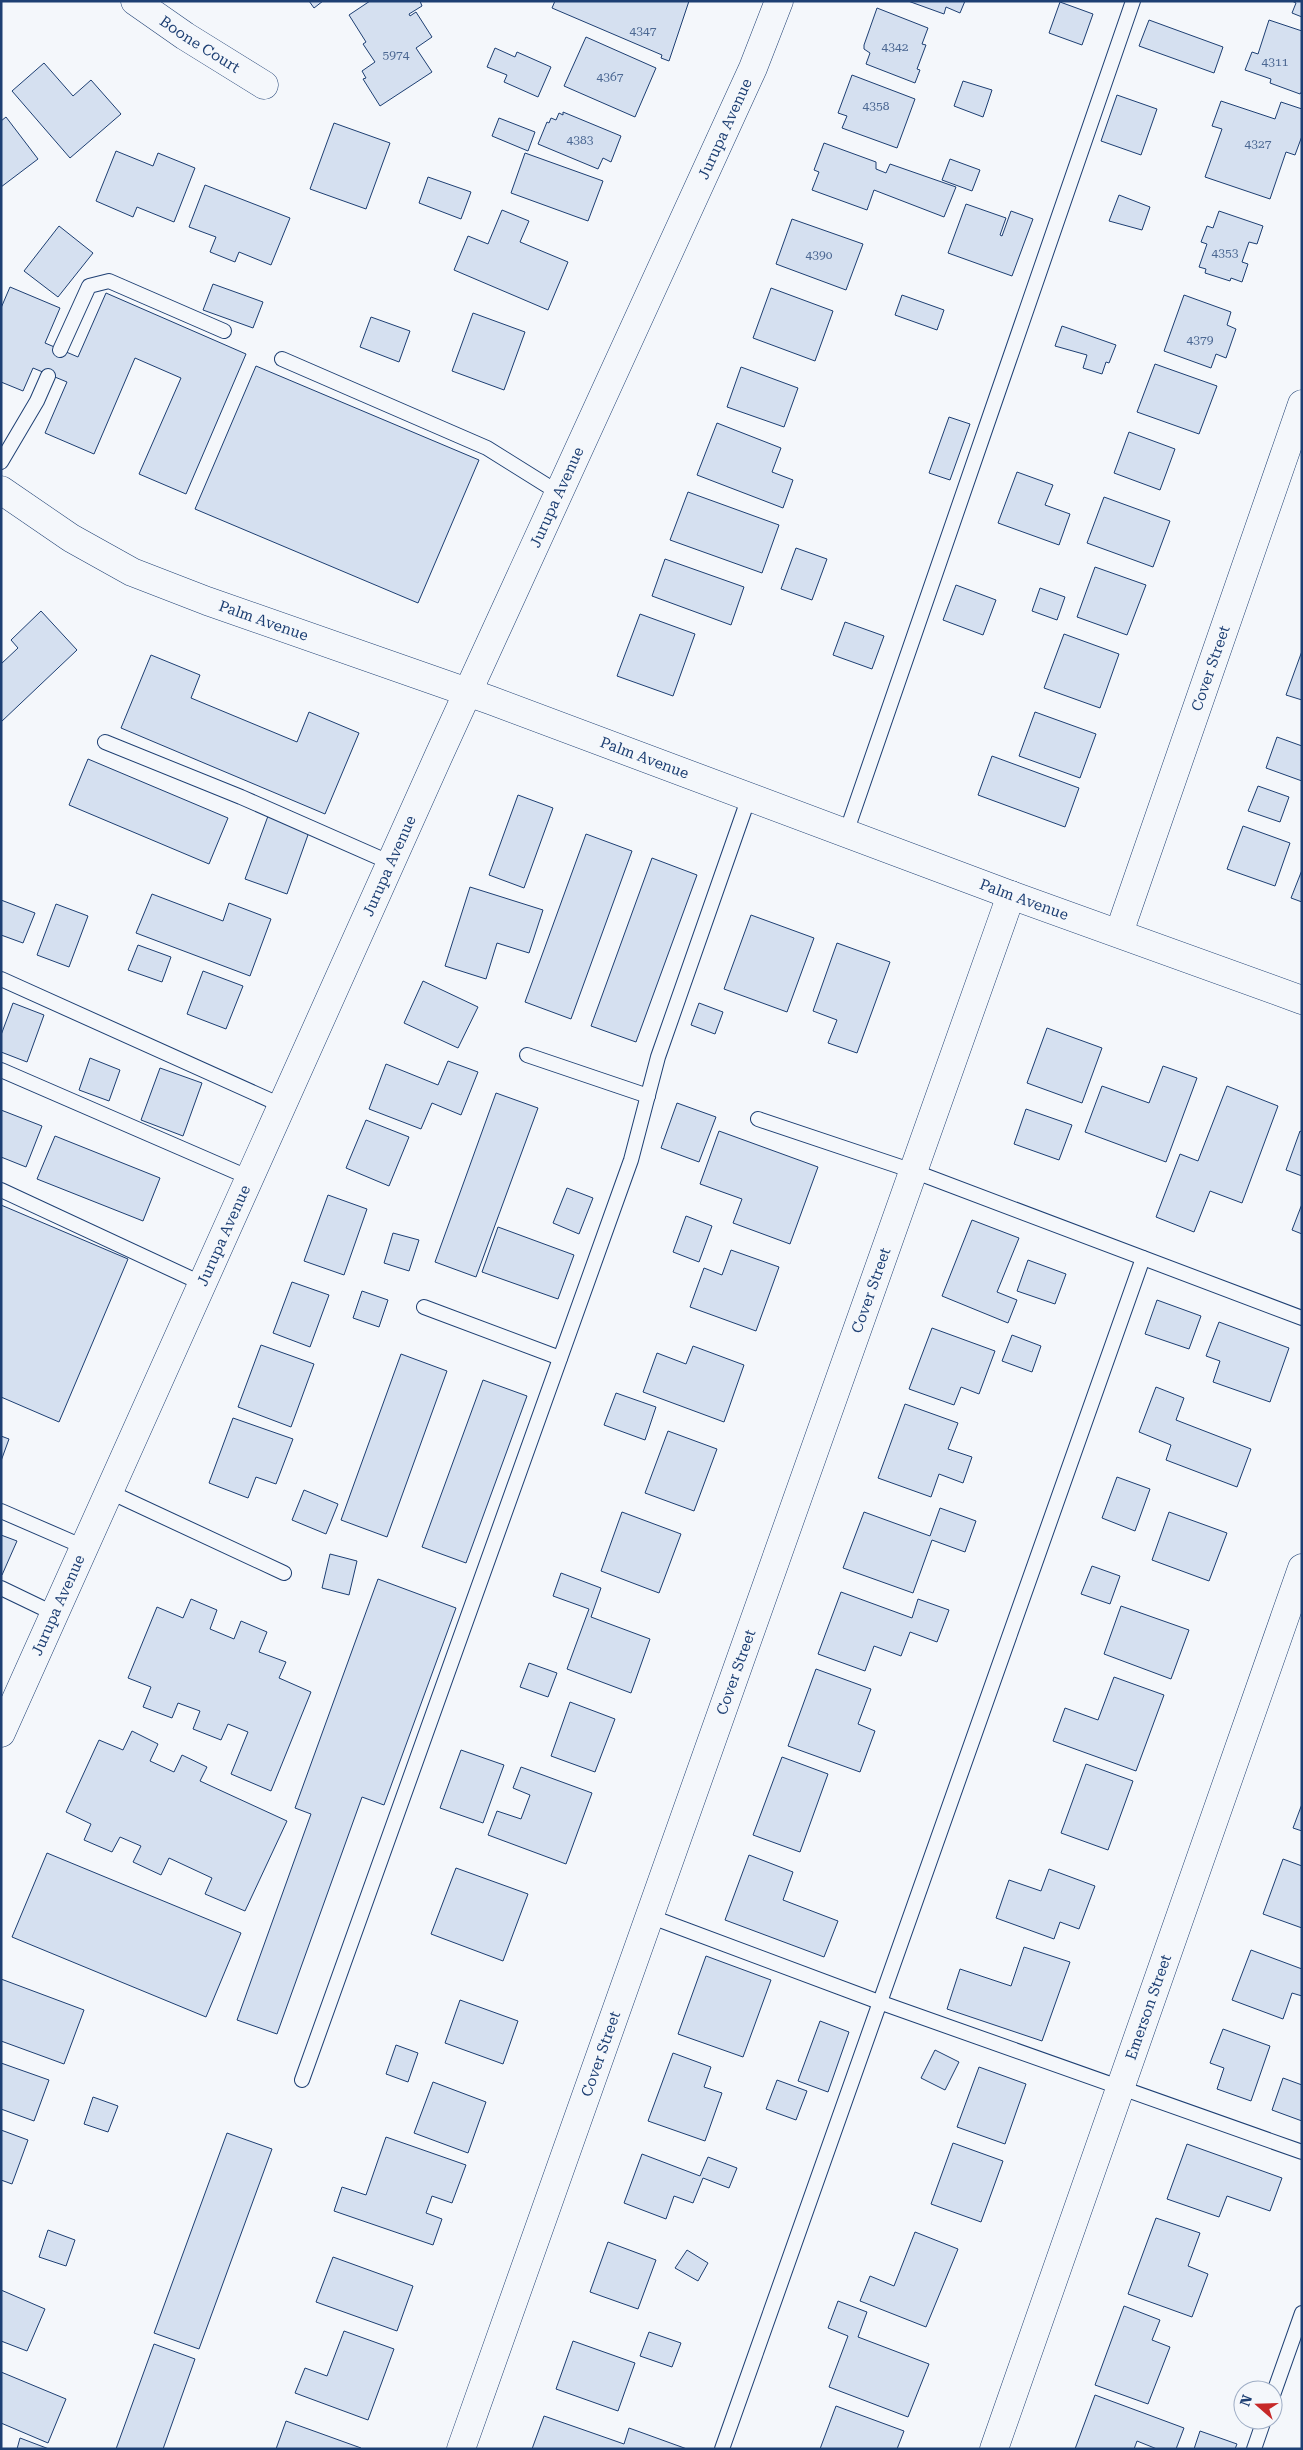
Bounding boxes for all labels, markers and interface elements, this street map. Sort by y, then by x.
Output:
street label: Boone Court [156,12,243,77]
house number: 4347 [630,24,657,38]
house number: 4342 [882,40,909,54]
house number: 5974 [383,48,410,62]
house number: 4311 [1262,55,1289,69]
house number: 4367 [597,70,624,84]
street label: Jurupa Avenue [694,76,756,182]
house number: 4358 [863,99,890,113]
house number: 4383 [567,133,594,147]
house number: 4327 [1245,137,1272,151]
house number: 4353 [1212,246,1239,260]
house number: 4390 [806,248,833,262]
house number: 4379 [1187,333,1214,347]
street label: Jurupa Avenue [526,444,588,550]
street label: Palm Avenue [216,597,311,645]
street label: Cover Street [1187,623,1234,714]
street label: Palm Avenue [598,733,691,783]
street label: Jurupa Avenue [359,813,420,919]
street label: Palm Avenue [977,875,1071,924]
street label: Jurupa Avenue [193,1182,254,1289]
street label: Cover Street [848,1245,895,1336]
street label: Jurupa Avenue [28,1552,89,1658]
street label: Cover Street [713,1627,759,1717]
street label: Emerson Street [1122,1952,1175,2062]
street label: Cover Street [577,2008,624,2099]
north arrow [1233,2380,1283,2430]
text: N [1236,2393,1255,2408]

